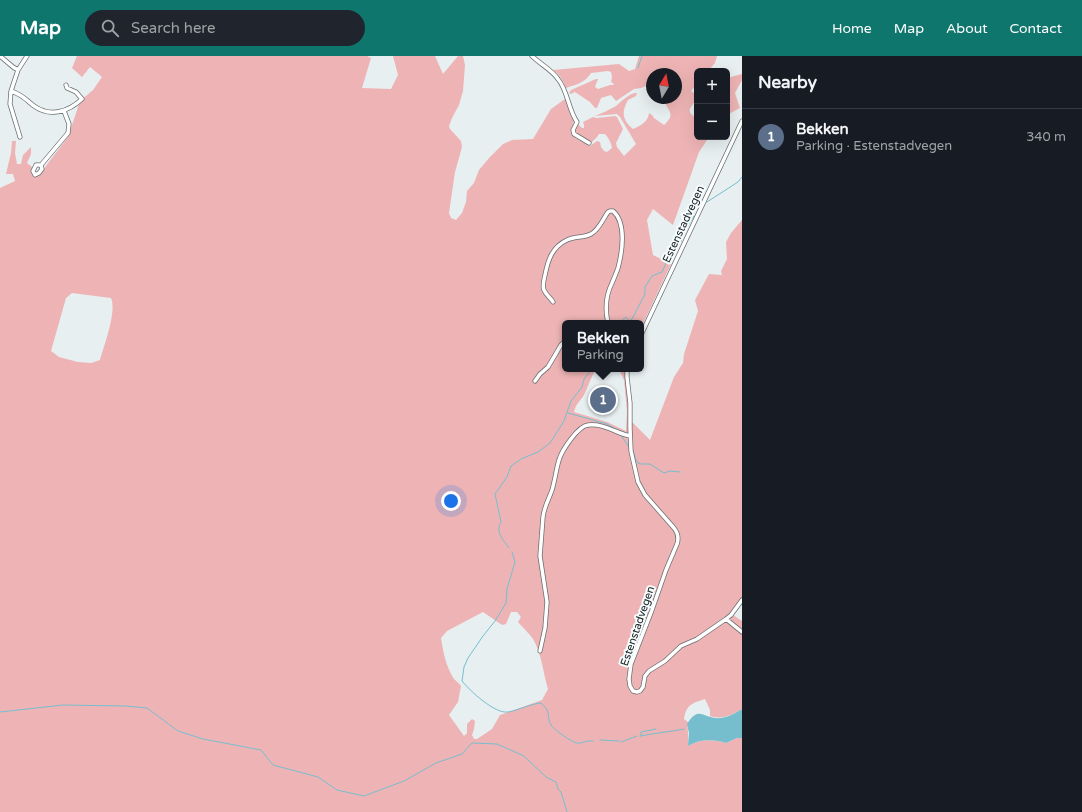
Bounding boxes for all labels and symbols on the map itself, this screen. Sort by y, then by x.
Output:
north arrow [646,68,682,104]
street label: Estenstadvegen [660,184,707,265]
pin: 1 [590,385,616,415]
your location [441,491,461,511]
street label: Estenstadvegen [618,584,657,668]

